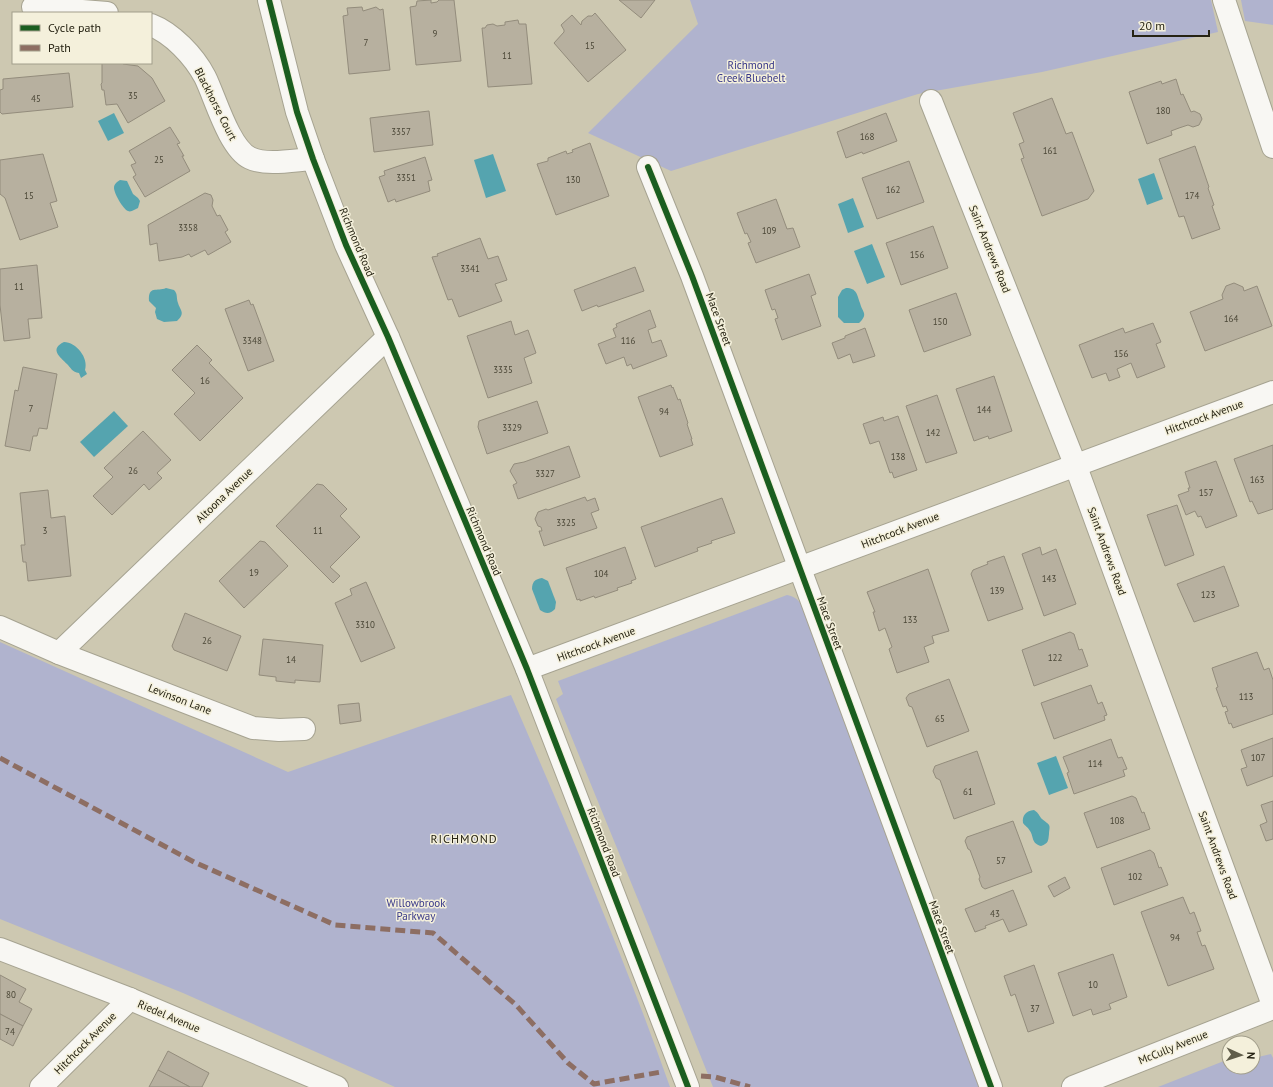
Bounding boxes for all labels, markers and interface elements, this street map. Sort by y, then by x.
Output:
legend [12,12,152,64]
scale bar [1133,12,1209,38]
text: 20 m [1139,18,1165,33]
text: Cycle path [48,20,101,35]
house number: 9 [433,28,438,39]
house number: 7 [364,37,369,48]
text: Path [48,40,71,55]
house number: 15 [585,40,595,51]
house number: 11 [502,50,512,61]
park label: Richmond Creek Bluebelt [717,58,785,85]
street label: Blackhorse Court [192,65,240,143]
house number: 35 [128,90,138,101]
house number: 45 [31,93,41,104]
house number: 180 [1156,105,1170,116]
house number: 3357 [391,126,411,137]
house number: 168 [860,131,874,142]
house number: 161 [1043,145,1057,156]
house number: 25 [154,154,164,165]
house number: 3351 [396,172,416,183]
house number: 130 [566,174,580,185]
house number: 162 [886,184,900,195]
house number: 15 [24,190,34,201]
house number: 174 [1185,190,1199,201]
street label: Saint Andrews Road [966,203,1014,295]
street label: Richmond Road [336,205,378,279]
house number: 3358 [178,222,198,233]
house number: 109 [762,225,776,236]
house number: 156 [910,249,924,260]
house number: 3341 [460,263,480,274]
house number: 11 [14,281,24,292]
street label: Mace Street [703,291,735,348]
house number: 164 [1224,313,1238,324]
house number: 150 [933,316,947,327]
house number: 3348 [242,335,262,346]
house number: 116 [621,335,635,346]
house number: 156 [1114,348,1128,359]
house number: 3335 [493,364,513,375]
house number: 16 [200,375,210,386]
street label: Hitchcock Avenue [1163,396,1245,438]
house number: 7 [29,403,34,414]
house number: 144 [977,404,991,415]
house number: 94 [659,406,669,417]
house number: 3329 [502,422,522,433]
house number: 142 [926,427,940,438]
house number: 138 [891,451,905,462]
street label: Altoona Avenue [193,464,256,526]
house number: 26 [128,465,138,476]
house number: 3327 [535,468,555,479]
house number: 163 [1250,474,1264,485]
house number: 157 [1199,487,1213,498]
street label: Richmond Road [463,504,505,578]
street label: Saint Andrews Road [1085,505,1130,597]
street label: Hitchcock Avenue [859,509,941,551]
house number: 3325 [556,517,576,528]
house number: 3 [43,525,48,536]
house number: 11 [313,525,323,536]
house number: 19 [249,567,259,578]
house number: 104 [594,568,608,579]
house number: 143 [1042,573,1056,584]
house number: 139 [990,585,1004,596]
house number: 123 [1201,589,1215,600]
street label: Mace Street [814,595,846,652]
house number: 133 [903,614,917,625]
house number: 3310 [355,619,375,630]
street label: Hitchcock Avenue [555,623,637,665]
house number: 26 [202,635,212,646]
house number: 122 [1048,652,1062,663]
house number: 14 [286,654,296,665]
street label: Levinson Lane [146,681,214,718]
house number: 113 [1239,691,1253,702]
house number: 65 [935,713,945,724]
house number: 107 [1251,752,1265,763]
house number: 114 [1088,758,1102,769]
house number: 61 [963,786,973,797]
street label: Richmond Road [584,805,624,879]
street label: Saint Andrews Road [1196,809,1241,901]
house number: 108 [1110,815,1124,826]
district label: RICHMOND [430,831,498,846]
house number: 57 [996,855,1006,866]
house number: 102 [1128,871,1142,882]
park label: Willowbrook Parkway [386,896,446,923]
street label: Mace Street [926,899,958,956]
house number: 43 [990,908,1000,919]
house number: 94 [1170,932,1180,943]
house number: 10 [1088,979,1098,990]
house number: 80 [6,989,16,1000]
street label: Riedel Avenue [136,997,203,1036]
house number: 37 [1030,1003,1040,1014]
street label: Hitchcock Avenue [51,1009,119,1077]
house number: 74 [5,1026,15,1037]
street label: McCully Avenue [1136,1027,1210,1067]
north arrow [1221,1035,1261,1075]
text: N [1244,1052,1258,1060]

